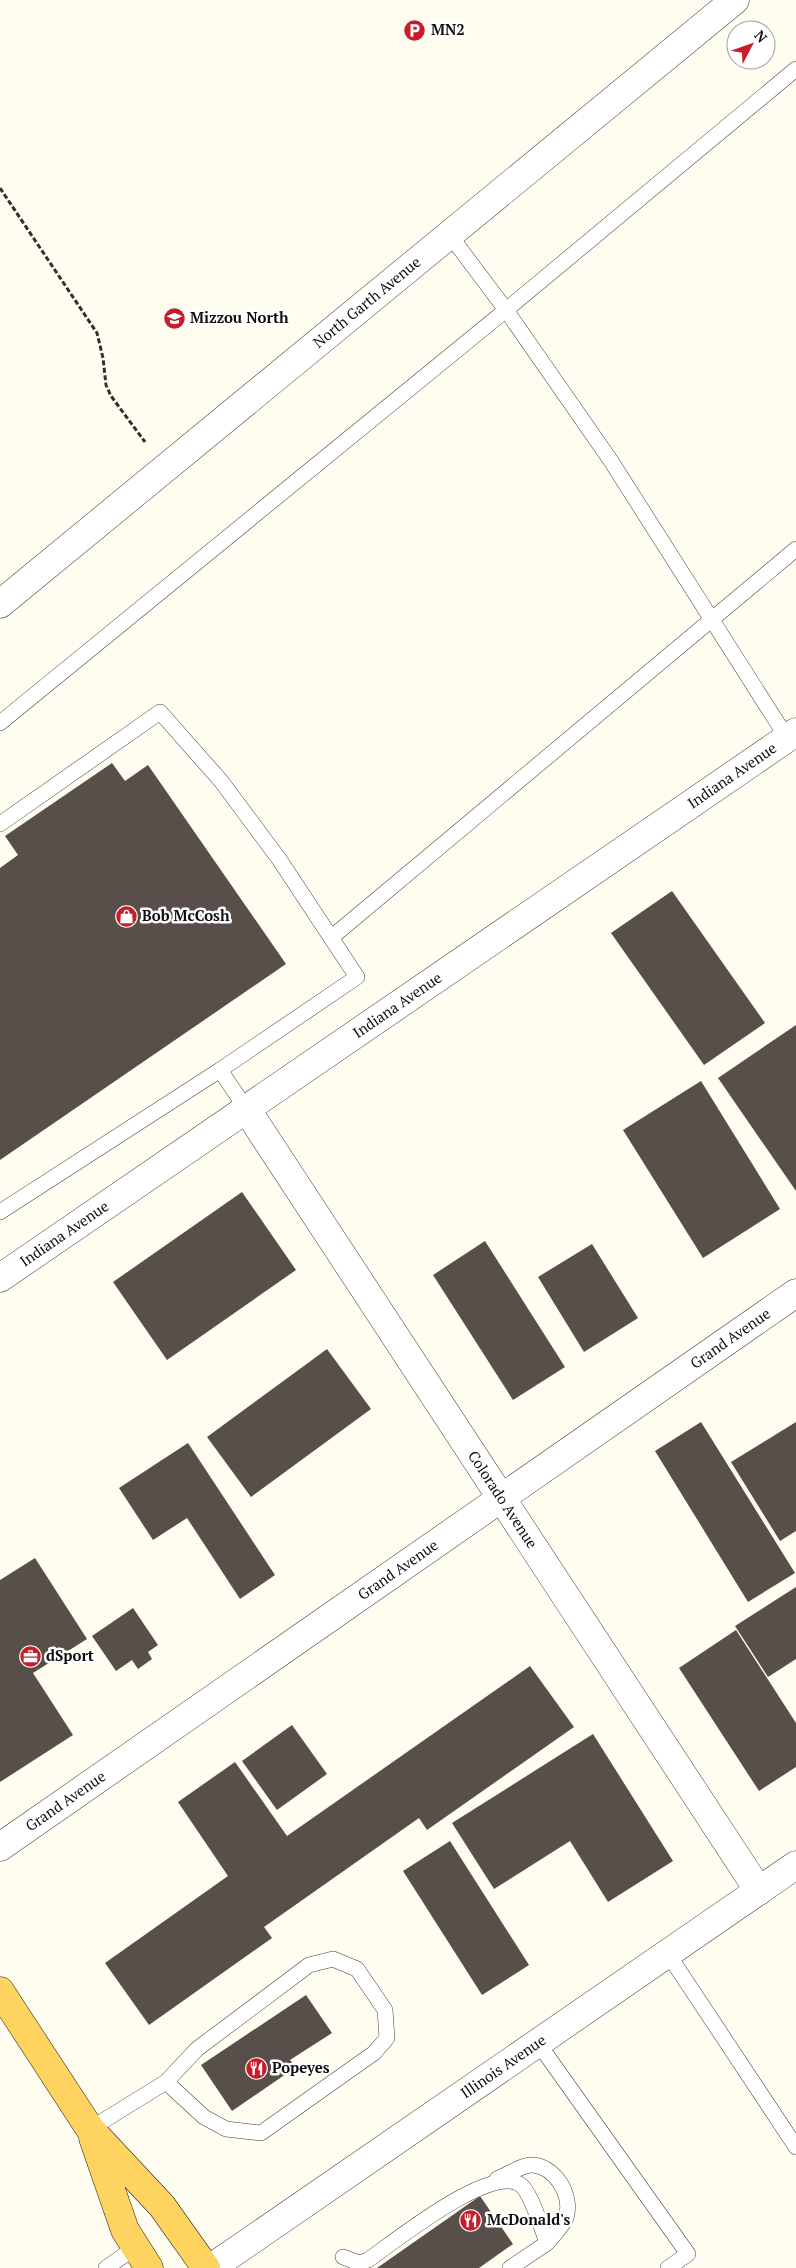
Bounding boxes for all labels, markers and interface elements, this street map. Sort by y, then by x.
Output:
parking icon: MN2 [403,18,427,42]
place label: MN2 [431,19,465,39]
north arrow [726,20,776,70]
text: N [751,26,772,47]
street label: North Garth Avenue [308,251,424,352]
school or university icon: Mizzou North [162,306,186,330]
place label: Mizzou North [190,307,289,327]
street label: Indiana Avenue [683,737,780,812]
shop icon: Bob McCosh [114,904,138,928]
place label: Bob McCosh [142,905,230,925]
street label: Indiana Avenue [349,967,445,1042]
street label: Indiana Avenue [15,1195,112,1271]
street label: Grand Avenue [686,1303,774,1373]
street label: Colorado Avenue [464,1446,543,1552]
street label: Grand Avenue [353,1534,442,1604]
office icon: dSport [18,1644,42,1668]
place label: dSport [46,1645,94,1665]
street label: Grand Avenue [21,1766,109,1835]
street label: Illinois Avenue [456,2029,549,2102]
restaurant icon: Popeyes [244,2056,268,2080]
place label: Popeyes [272,2057,330,2077]
restaurant icon: McDonald's [459,2208,483,2232]
place label: McDonald's [487,2209,571,2229]

